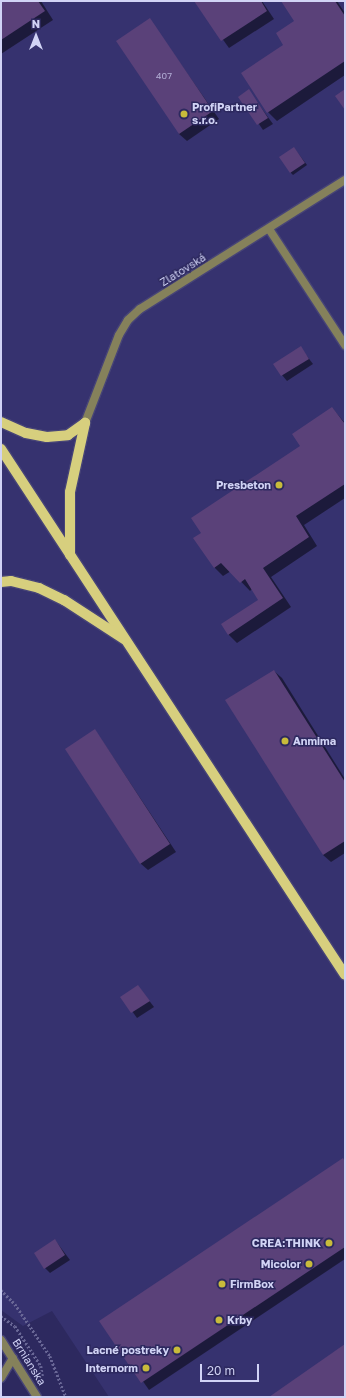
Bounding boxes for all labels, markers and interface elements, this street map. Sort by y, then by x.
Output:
north arrow [16,16,56,56]
text: N [32,17,40,30]
house number: 407 [156,71,172,81]
place label: ProfiPartner s.r.o. [192,101,257,127]
marker: ProfiPartner s.r.o. [179,109,189,119]
street label: Zlatovská [158,251,208,289]
place label: Presbeton [216,478,271,492]
marker: Presbeton [274,480,284,490]
place label: Anmima [293,734,336,748]
marker: Anmima [280,736,290,746]
place label: CREA:THINK [252,1236,321,1250]
marker: CREA:THINK [324,1238,334,1248]
place label: Micolor [261,1257,301,1271]
marker: Micolor [304,1259,314,1269]
place label: FirmBox [230,1277,274,1291]
marker: FirmBox [217,1279,227,1289]
place label: Krby [227,1313,252,1327]
marker: Krby [214,1315,224,1325]
street label: Brnianska [9,1336,49,1388]
place label: Lacné postreky [86,1343,169,1357]
marker: Lacné postreky [172,1345,182,1355]
scale bar [202,1356,261,1382]
place label: Internorm [85,1361,138,1375]
marker: Internorm [141,1363,151,1373]
text: 20 m [207,1363,235,1378]

